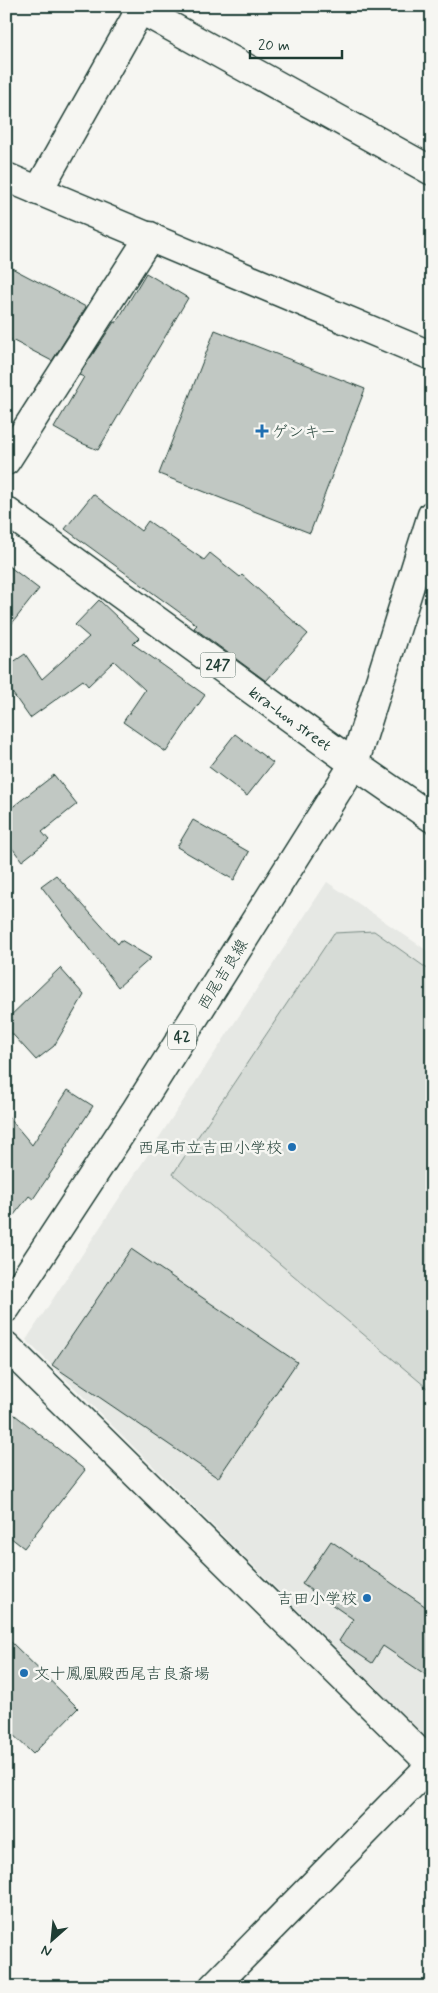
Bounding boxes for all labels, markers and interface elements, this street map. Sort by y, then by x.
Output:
scale bar [250,28,343,60]
text: 20 m [258,36,290,56]
place label: ゲンキー [272,422,336,443]
marker: ゲンキー [256,425,268,437]
road number: 247 [200,652,236,678]
street label: kira-hon street [244,682,335,756]
street label: 西尾吉良線 [193,935,253,1014]
road number: 42 [168,1024,196,1050]
place label: 西尾市立吉田小学校 [138,1138,282,1159]
marker: 西尾市立吉田小学校 [286,1141,298,1153]
place label: 吉田小学校 [277,1589,357,1610]
marker: 吉田小学校 [361,1592,373,1604]
place label: 文十鳳凰殿西尾吉良斎場 [34,1664,210,1685]
marker: 文十鳳凰殿西尾吉良斎場 [18,1667,30,1679]
north arrow [28,1916,78,1966]
text: N [38,1941,55,1961]

